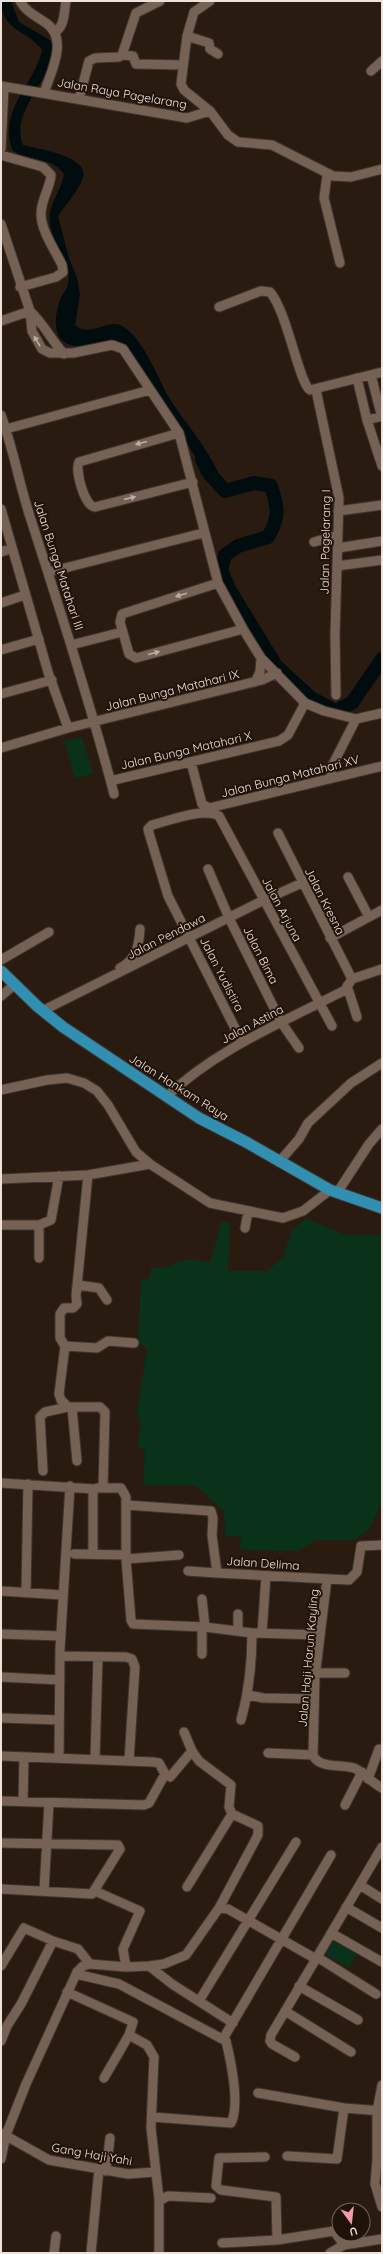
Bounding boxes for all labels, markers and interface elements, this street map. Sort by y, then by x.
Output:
street label: Jalan Raya Pagelarang [56,74,188,112]
one-way arrow [34,335,41,347]
one-way arrow [135,440,147,446]
street label: Jalan Pagelarang I [317,489,333,595]
one-way arrow [124,495,137,501]
street label: Jalan Bunga Matahari III [31,498,87,632]
one-way arrow [175,592,187,598]
one-way arrow [148,650,160,656]
street label: Jalan Bunga Matahari IX [104,666,240,714]
street label: Jalan Bunga Matahari X [119,728,253,772]
street label: Jalan Bunga Matahari XV [219,752,361,800]
street label: Jalan Kresna [302,865,348,937]
street label: Jalan Arjuna [259,874,305,944]
street label: Jalan Pendawa [124,910,208,962]
street label: Jalan Bima [240,924,282,986]
street label: Jalan Yudistira [197,934,247,1014]
street label: Jalan Astina [218,1001,286,1047]
street label: Jalan Hankam Raya [126,1050,232,1124]
street label: Jalan Delima [226,1553,300,1573]
street label: Jalan Haji Harun Kayling [294,1588,322,1728]
street label: Gang Haji Yahi [51,2140,133,2168]
north arrow [331,2202,371,2242]
text: U [348,2224,359,2239]

